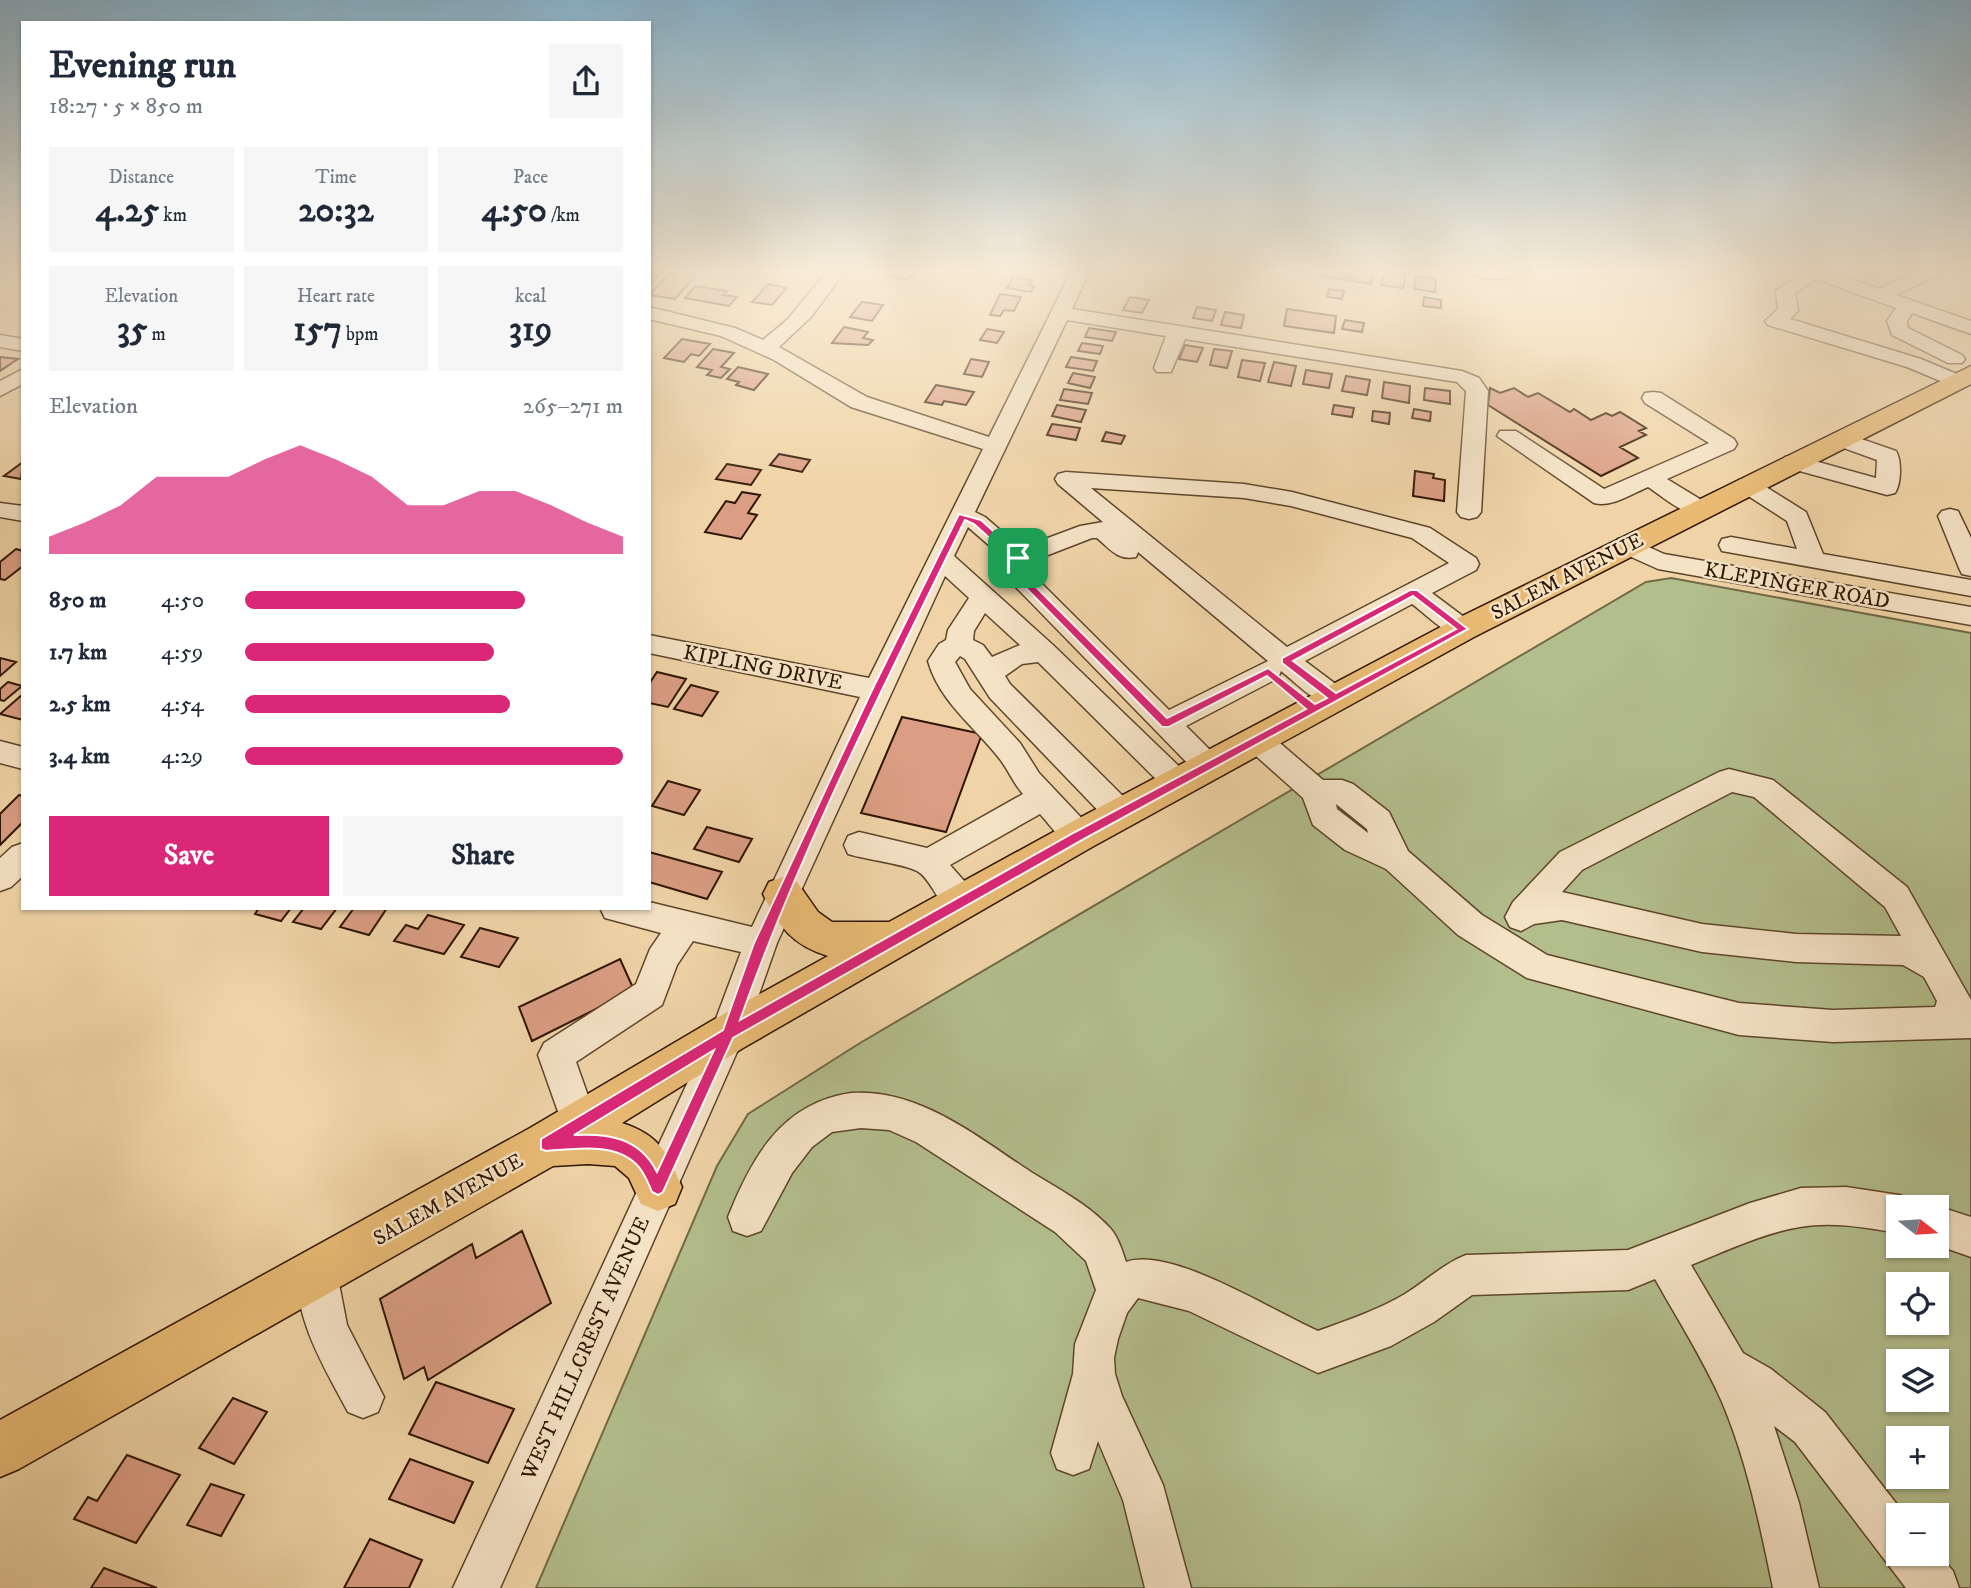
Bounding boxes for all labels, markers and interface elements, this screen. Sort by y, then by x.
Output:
text: Evening run [49,42,236,90]
button: share [549,44,623,118]
text: 18:27 · 5 × 850 m [49,92,203,121]
text: Distance [109,166,174,189]
text: Time [315,166,357,189]
text: Pace [513,166,548,189]
text: 4.25 [96,189,159,233]
text: 20:32 [298,189,374,233]
text: 4:50 [481,189,547,233]
text: km [159,204,187,227]
text: /km [547,204,580,227]
text: Elevation [105,285,178,308]
text: Heart rate [297,285,375,308]
text: kcal [515,285,546,308]
text: 35 [117,308,147,352]
text: 157 [293,308,342,352]
text: 319 [509,308,552,352]
text: m [147,323,166,346]
text: bpm [342,323,379,346]
text: Elevation [49,392,138,421]
text: 265–271 m [523,392,623,421]
street label: SALEM AVENUE [1487,527,1648,626]
pin [988,528,1048,588]
icon: arrive [999,539,1037,577]
street label: KLEPINGER ROAD [1702,557,1892,615]
text: 850 m [49,586,107,615]
text: 4:50 [161,586,204,615]
text: 1.7 km [49,638,107,667]
text: 4:59 [161,638,203,667]
street label: KIPLING DRIVE [681,640,845,696]
text: 2.5 km [49,690,111,719]
text: 4:54 [161,690,204,719]
text: 3.4 km [49,742,110,771]
text: 4:29 [161,742,203,771]
button: Save [49,816,329,896]
button: Share [343,816,623,896]
street label: SALEM AVENUE [369,1148,528,1252]
north arrow [1886,1195,1950,1258]
map controls [1886,1195,1949,1566]
street label: WEST HILLCREST AVENUE [516,1213,656,1485]
button: locate [1886,1272,1949,1335]
button: layers [1886,1349,1949,1412]
button: + [1886,1426,1949,1489]
button: − [1886,1503,1949,1566]

